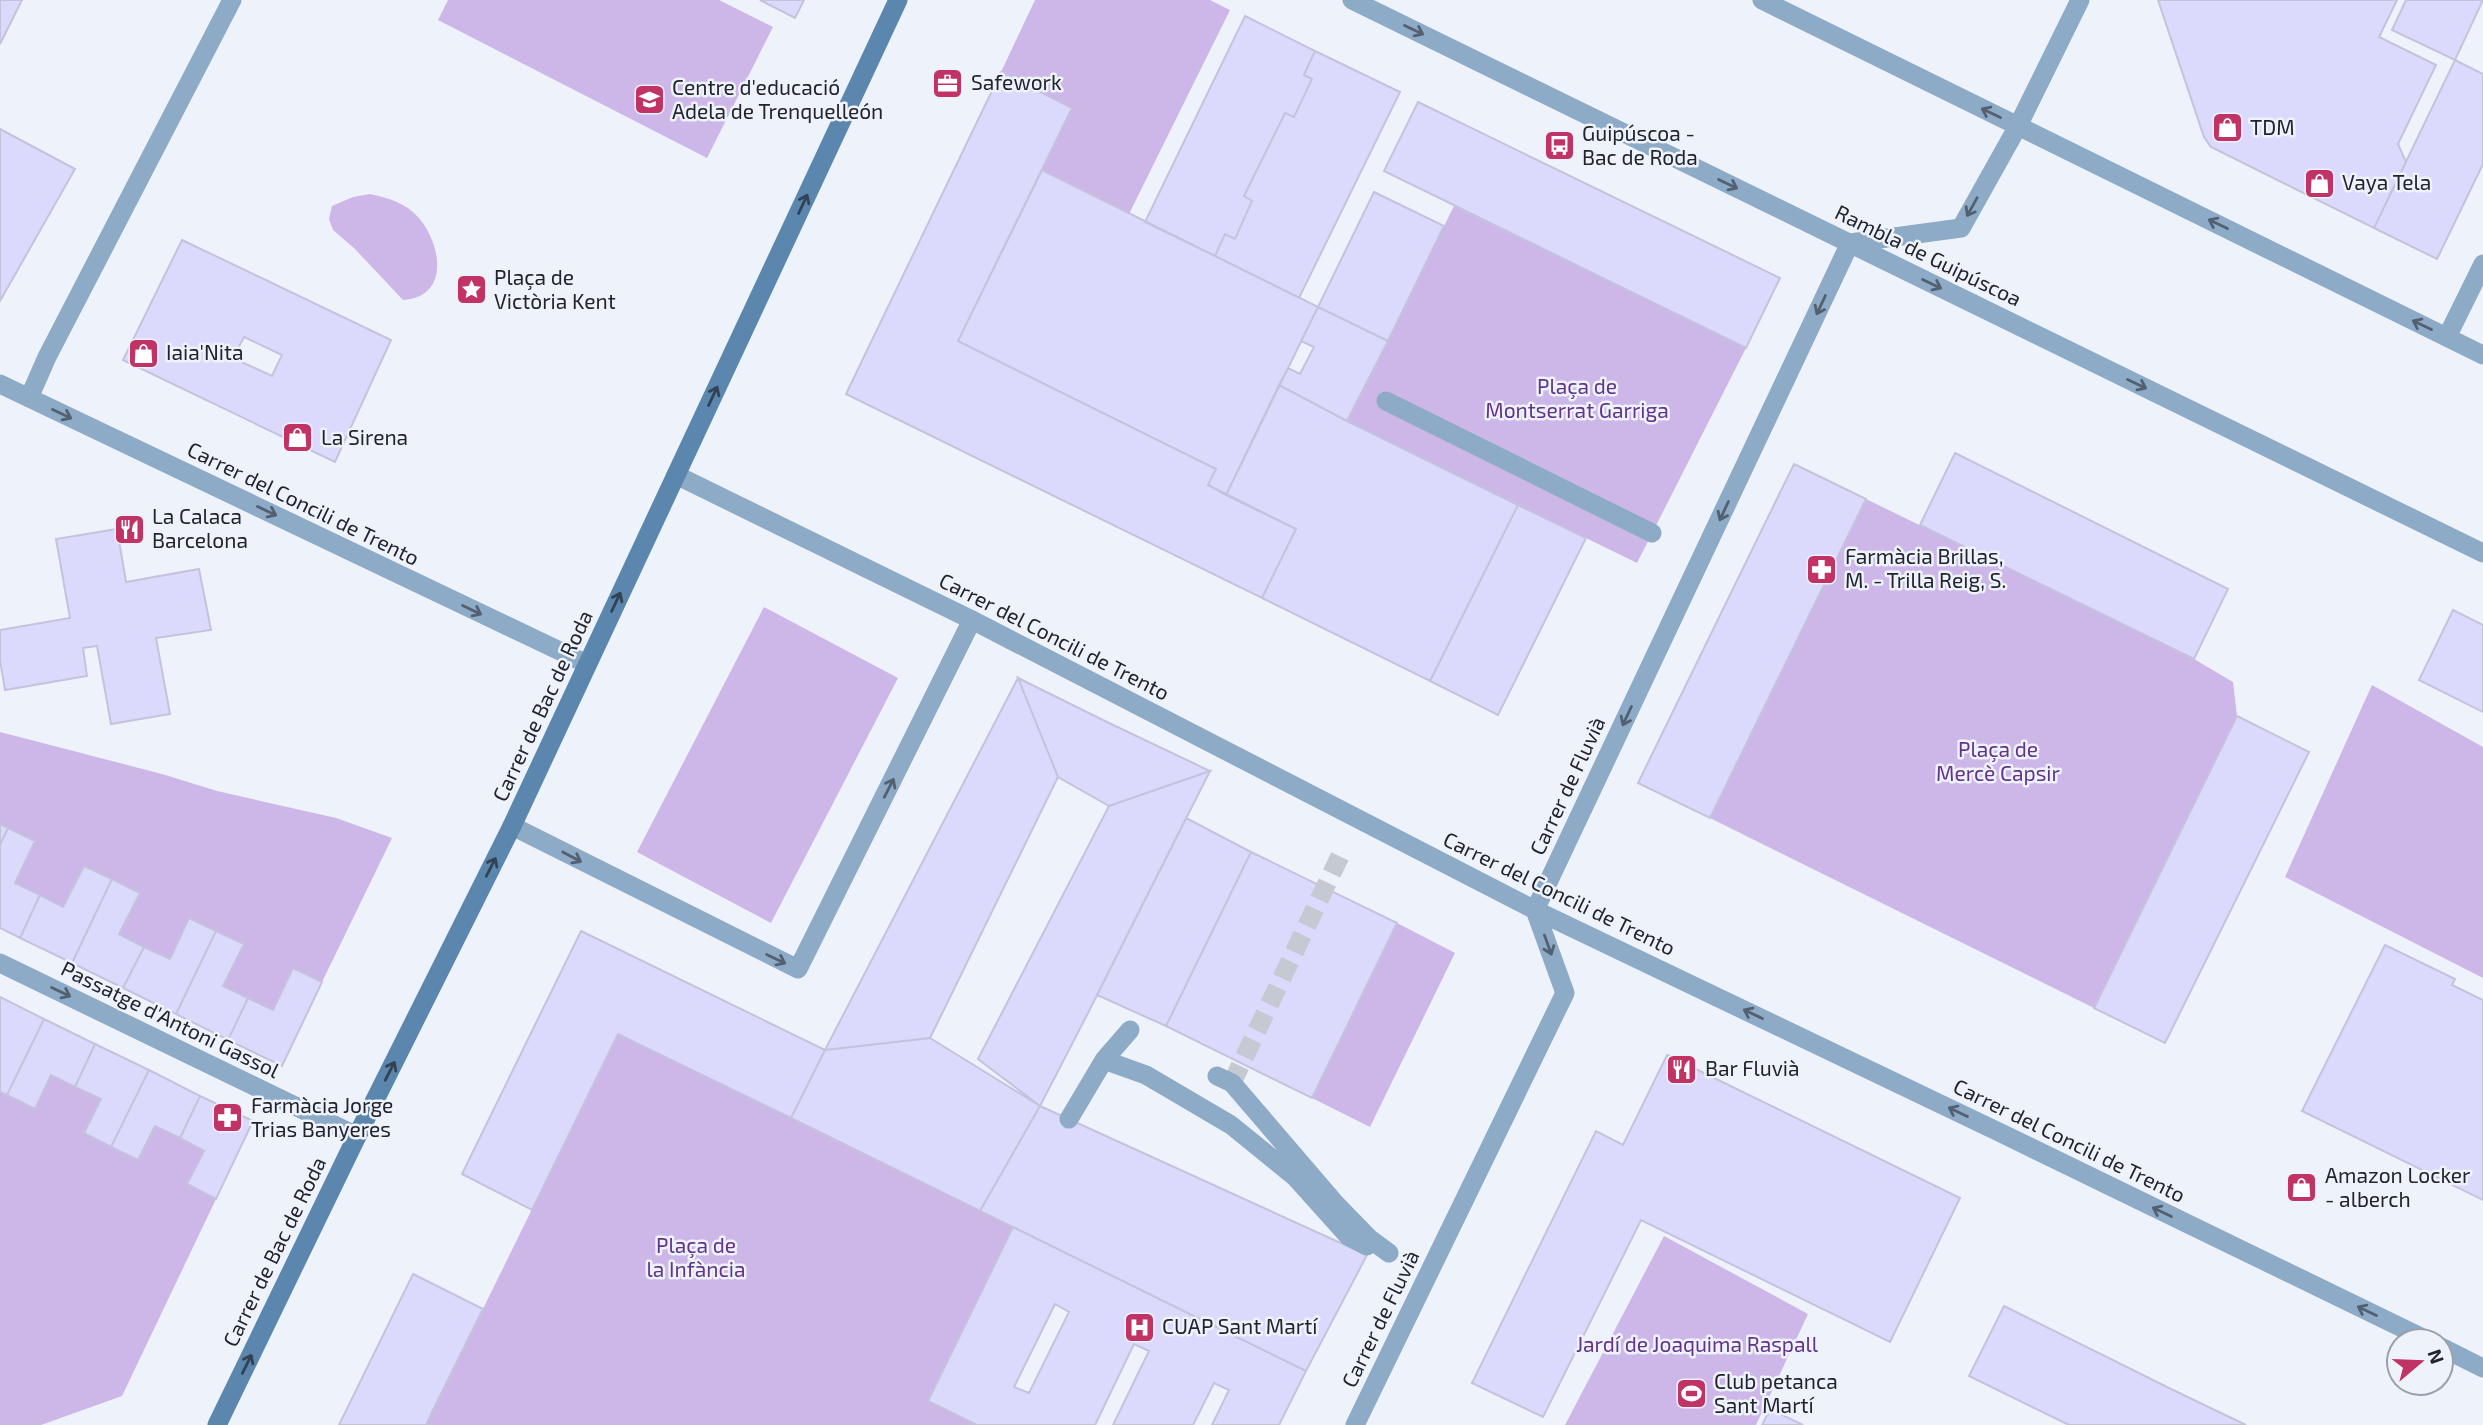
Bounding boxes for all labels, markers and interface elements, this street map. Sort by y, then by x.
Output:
one-way arrow [1403,24,1424,37]
office icon: Safework [931,66,965,100]
place label: Safework [971,69,1062,94]
place label: Centre d'educació Adela de Trenquelleón [672,74,883,123]
school or university icon: Centre d'educació Adela de Trenquelleón [632,83,666,117]
one-way arrow [1981,106,2002,120]
shop icon: TDM [2210,111,2244,145]
place label: TDM [2250,114,2295,139]
place label: Guipúscoa - Bac de Roda [1582,120,1698,169]
bus stop icon: Guipúscoa - Bac de Roda [1542,129,1576,163]
shop icon: Vaya Tela [2302,166,2336,200]
place label: Vaya Tela [2342,169,2431,194]
one-way arrow [1717,178,1738,191]
one-way arrow [797,194,810,215]
one-way arrow [1965,197,1979,217]
street label: Rambla de Guipúscoa [1831,199,2026,311]
one-way arrow [2208,217,2229,231]
place label: Plaça de Victòria Kent [494,264,616,313]
place icon: Plaça de Victòria Kent [454,273,488,307]
one-way arrow [1922,277,1942,291]
one-way arrow [1814,294,1827,315]
one-way arrow [2412,317,2433,331]
shop icon: Iaia'Nita [126,336,160,370]
place label: Iaia'Nita [166,339,243,364]
park label: Plaça de Montserrat Garriga [1485,373,1669,422]
one-way arrow [2126,378,2147,391]
one-way arrow [707,386,720,408]
one-way arrow [51,407,72,421]
shop icon: La Sirena [281,421,315,455]
place label: La Sirena [321,424,408,449]
street label: Carrer del Concili de Trento [184,436,424,570]
one-way arrow [1716,500,1730,521]
place label: La Calaca Barcelona [152,503,248,552]
one-way arrow [256,505,277,519]
restaurant icon: La Calaca Barcelona [112,512,146,546]
place label: Farmàcia Brillas, M. - Trilla Reig, S. [1845,543,2006,592]
pharmacy icon: Farmàcia Brillas, M. - Trilla Reig, S. [1805,552,1839,586]
street label: Carrer del Concili de Trento [936,567,1174,705]
one-way arrow [610,592,623,613]
one-way arrow [461,603,482,617]
street label: Carrer de Bac de Roda [486,606,597,805]
one-way arrow [1619,705,1633,726]
street label: Carrer de Fluvià [1524,712,1610,858]
park label: Plaça de Mercè Capsir [1936,736,2061,785]
one-way arrow [882,778,896,799]
street label: Carrer del Concili de Trento [1440,826,1680,960]
one-way arrow [562,851,582,865]
one-way arrow [485,857,498,878]
one-way arrow [1543,934,1555,956]
one-way arrow [765,952,786,966]
street label: Passatge d'Antoni Gassol [58,955,284,1083]
one-way arrow [50,986,71,1000]
one-way arrow [1743,1006,1764,1020]
restaurant icon: Bar Fluvià [1665,1052,1699,1086]
place label: Bar Fluvià [1705,1055,1800,1080]
one-way arrow [383,1061,397,1082]
street label: Carrer del Concili de Trento [1950,1073,2190,1207]
place label: Farmàcia Jorge Trias Banyeres [251,1092,393,1141]
pharmacy icon: Farmàcia Jorge Trias Banyeres [211,1101,245,1135]
one-way arrow [1948,1105,1969,1118]
street label: Carrer de Bac de Roda [217,1152,330,1350]
place label: Amazon Locker - alberch [2325,1162,2471,1211]
shop icon: Amazon Locker - alberch [2285,1171,2319,1205]
one-way arrow [2152,1205,2173,1218]
park label: Plaça de la Infància [647,1232,745,1281]
street label: Carrer de Fluvià [1336,1246,1424,1391]
one-way arrow [2357,1304,2378,1318]
hospital icon: CUAP Sant Martí [1122,1310,1156,1344]
place label: CUAP Sant Martí [1162,1313,1318,1338]
north arrow [2385,1327,2455,1397]
park label: Jardí de Joaquima Raspall [1576,1331,1819,1356]
text: N [2423,1346,2450,1367]
one-way arrow [240,1354,254,1375]
place label: Club petanca Sant Martí [1714,1368,1838,1417]
sports icon: Club petanca Sant Martí [1674,1377,1708,1411]

